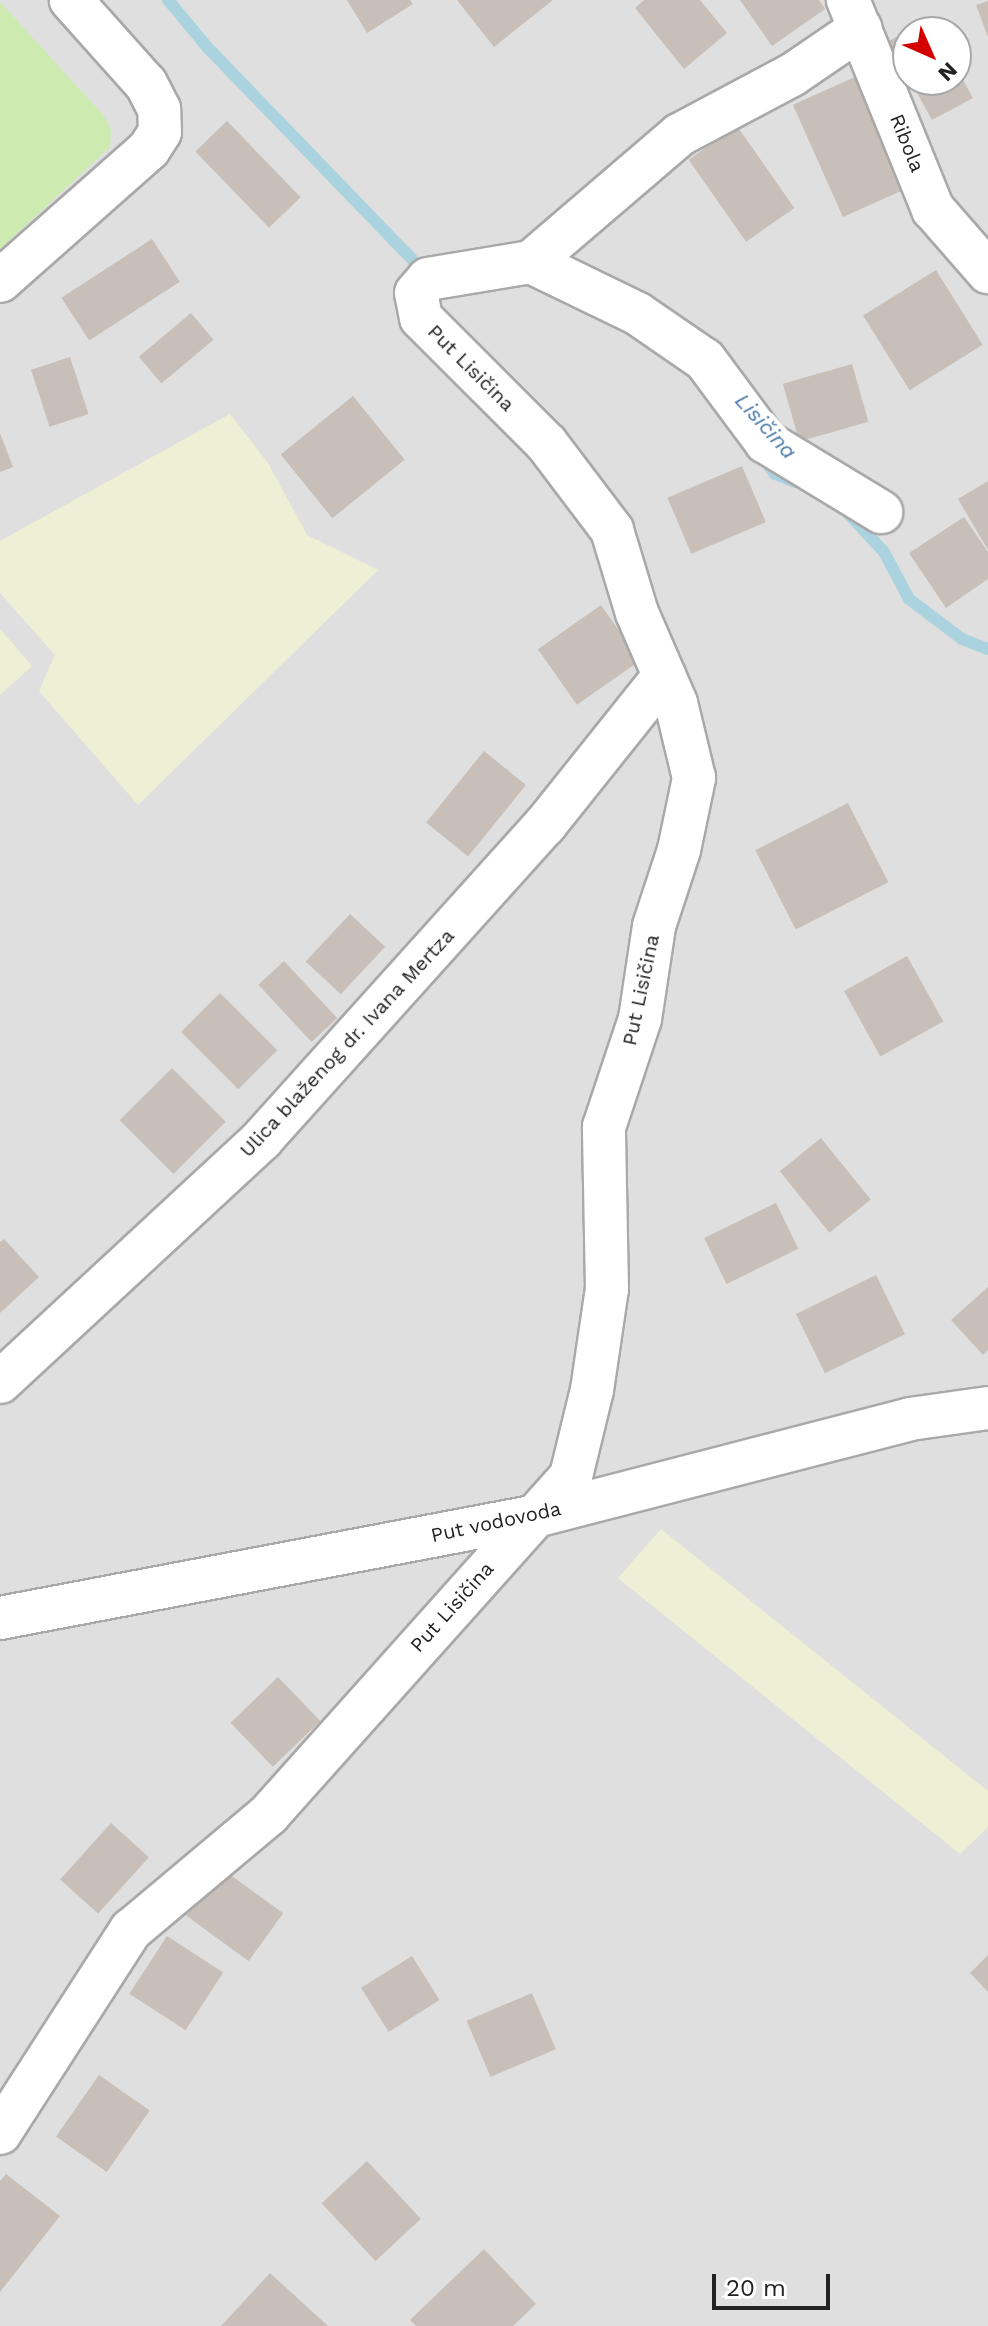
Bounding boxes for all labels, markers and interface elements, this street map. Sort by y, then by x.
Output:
north arrow [892,16,972,96]
text: N [933,57,963,87]
street label: Ribola [885,110,929,176]
street label: Put Lisičina [423,320,519,416]
water label: Lisičina [730,388,802,464]
street label: Ulica blaženog dr. Ivana Mertza [234,924,460,1162]
street label: Put Lisičina [618,932,664,1048]
street label: Put vodovoda [428,1496,564,1548]
street label: Put Lisičina [405,1557,499,1657]
scale bar [716,2258,834,2308]
text: 20 m [726,2274,786,2302]

